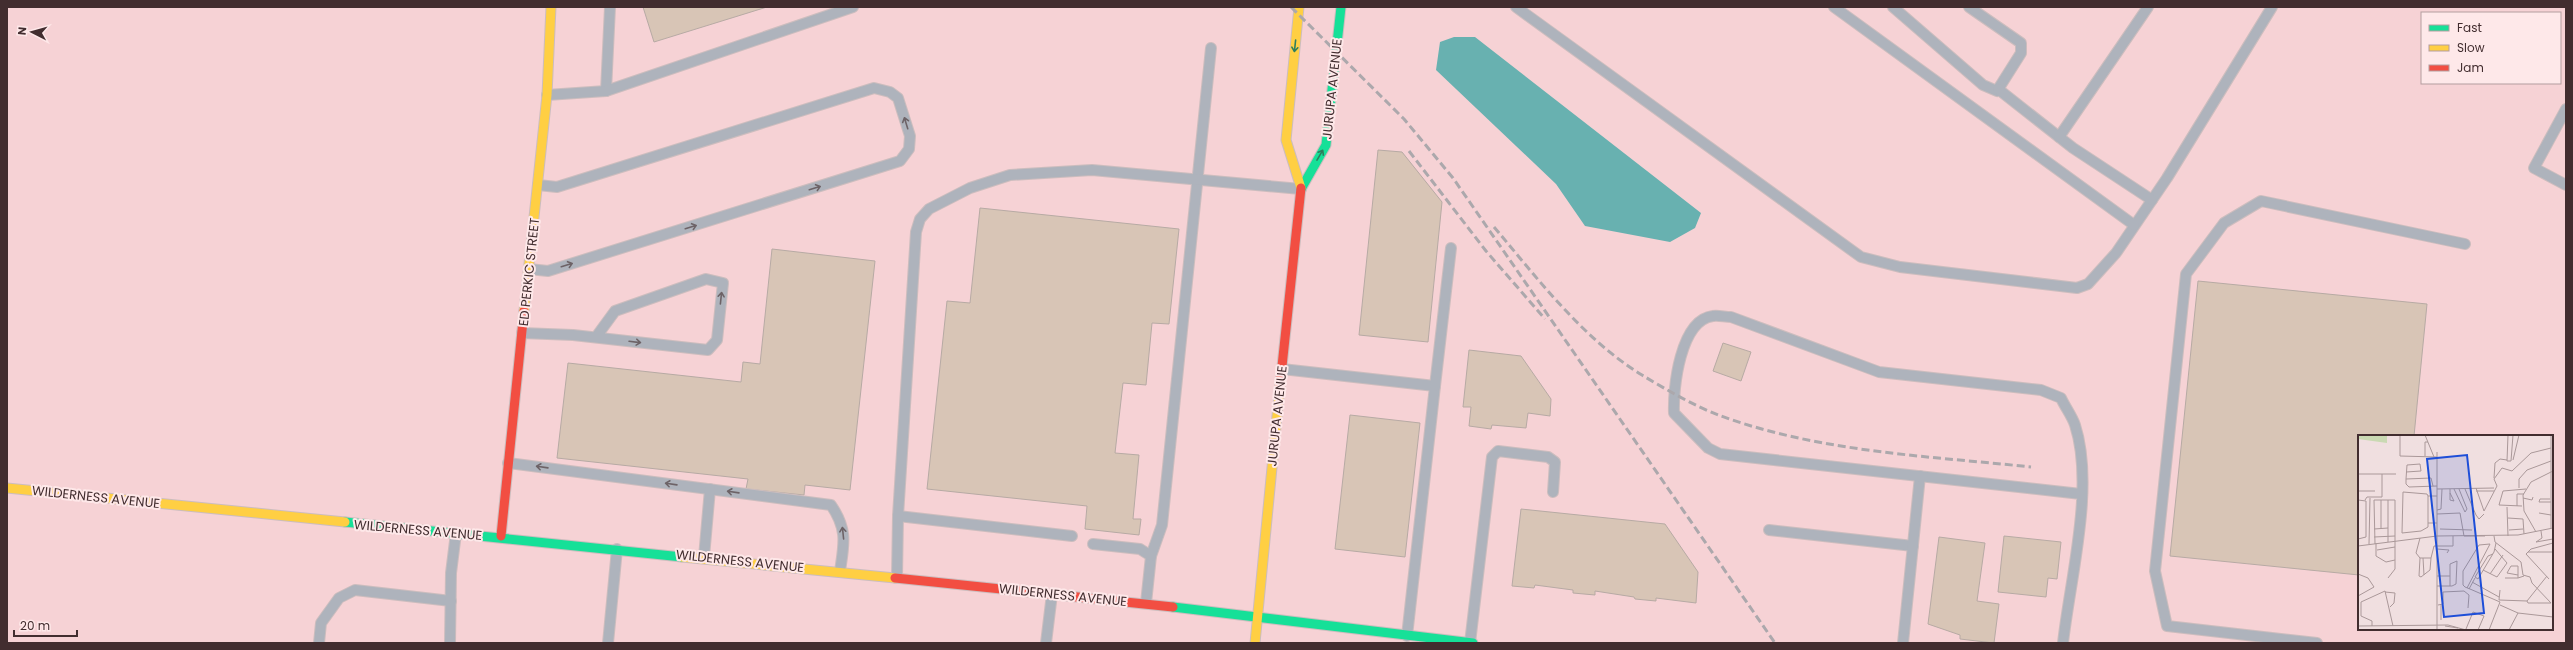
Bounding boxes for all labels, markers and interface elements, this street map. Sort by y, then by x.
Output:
north arrow [12,12,52,52]
legend [2421,12,2561,84]
text: Fast [2457,19,2482,36]
text: N [14,26,30,36]
street label: JURUPA AVENUE [1317,38,1347,140]
one-way arrow [1292,39,1299,52]
text: Slow [2457,39,2485,56]
text: Jam [2457,59,2484,76]
one-way arrow [902,117,909,130]
one-way arrow [1317,149,1325,161]
one-way arrow [809,183,821,191]
street label: ED PERKIC STREET [514,217,544,327]
one-way arrow [685,222,697,230]
one-way arrow [561,261,573,269]
one-way arrow [718,291,725,304]
one-way arrow [628,338,641,345]
street label: JURUPA AVENUE [1262,365,1292,467]
inset map [2358,435,2553,630]
one-way arrow [536,463,549,471]
one-way arrow [665,480,678,488]
street label: WILDERNESS AVENUE [31,481,161,513]
one-way arrow [727,489,740,496]
street label: WILDERNESS AVENUE [353,515,483,545]
one-way arrow [840,527,847,540]
street label: WILDERNESS AVENUE [675,545,805,577]
street label: WILDERNESS AVENUE [998,579,1128,611]
scale bar [14,612,77,638]
text: 20 m [20,617,50,634]

